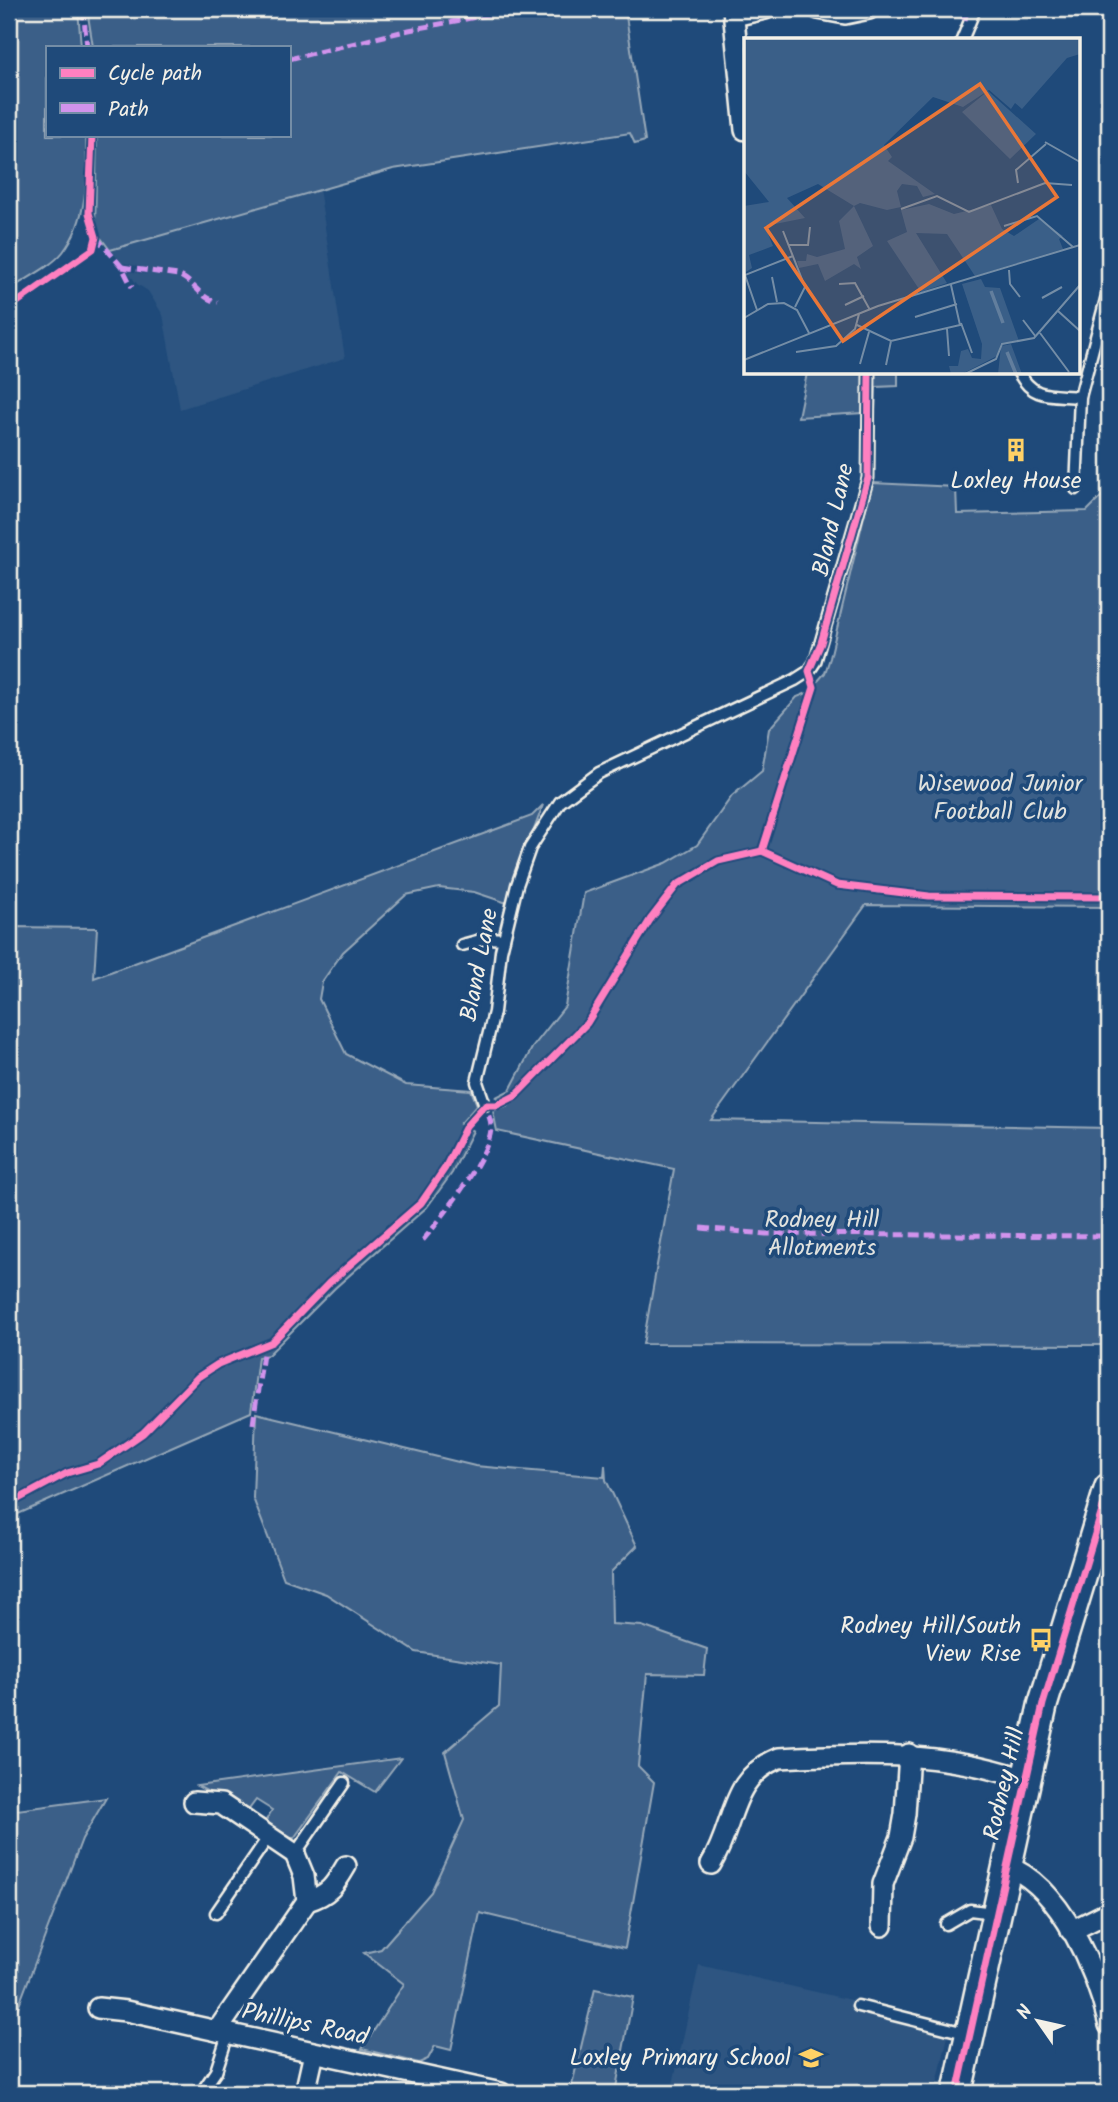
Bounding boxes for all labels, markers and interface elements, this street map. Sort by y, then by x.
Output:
inset map [744,38,1080,374]
legend [46,46,290,136]
text: Cycle path [108,58,202,91]
text: Path [108,94,149,127]
building icon: Loxley House [1002,436,1030,464]
street label: Bland Lane [802,460,866,580]
place label: Loxley House [950,462,1082,501]
park label: Wisewood Junior Football Club [917,765,1085,832]
street label: Bland Lane [450,905,510,1025]
park label: Rodney Hill Allotments [765,1201,880,1268]
place label: Rodney Hill/South View Rise [840,1607,1021,1674]
bus stop icon: Rodney Hill/South View Rise [1027,1626,1055,1654]
street label: Rodney Hill [973,1724,1037,1844]
north arrow [1002,1986,1072,2056]
street label: Phillips Road [238,1993,373,2058]
text: N [1010,1999,1041,2026]
place label: Loxley Primary School [569,2039,791,2078]
school or university icon: Loxley Primary School [797,2044,825,2072]

